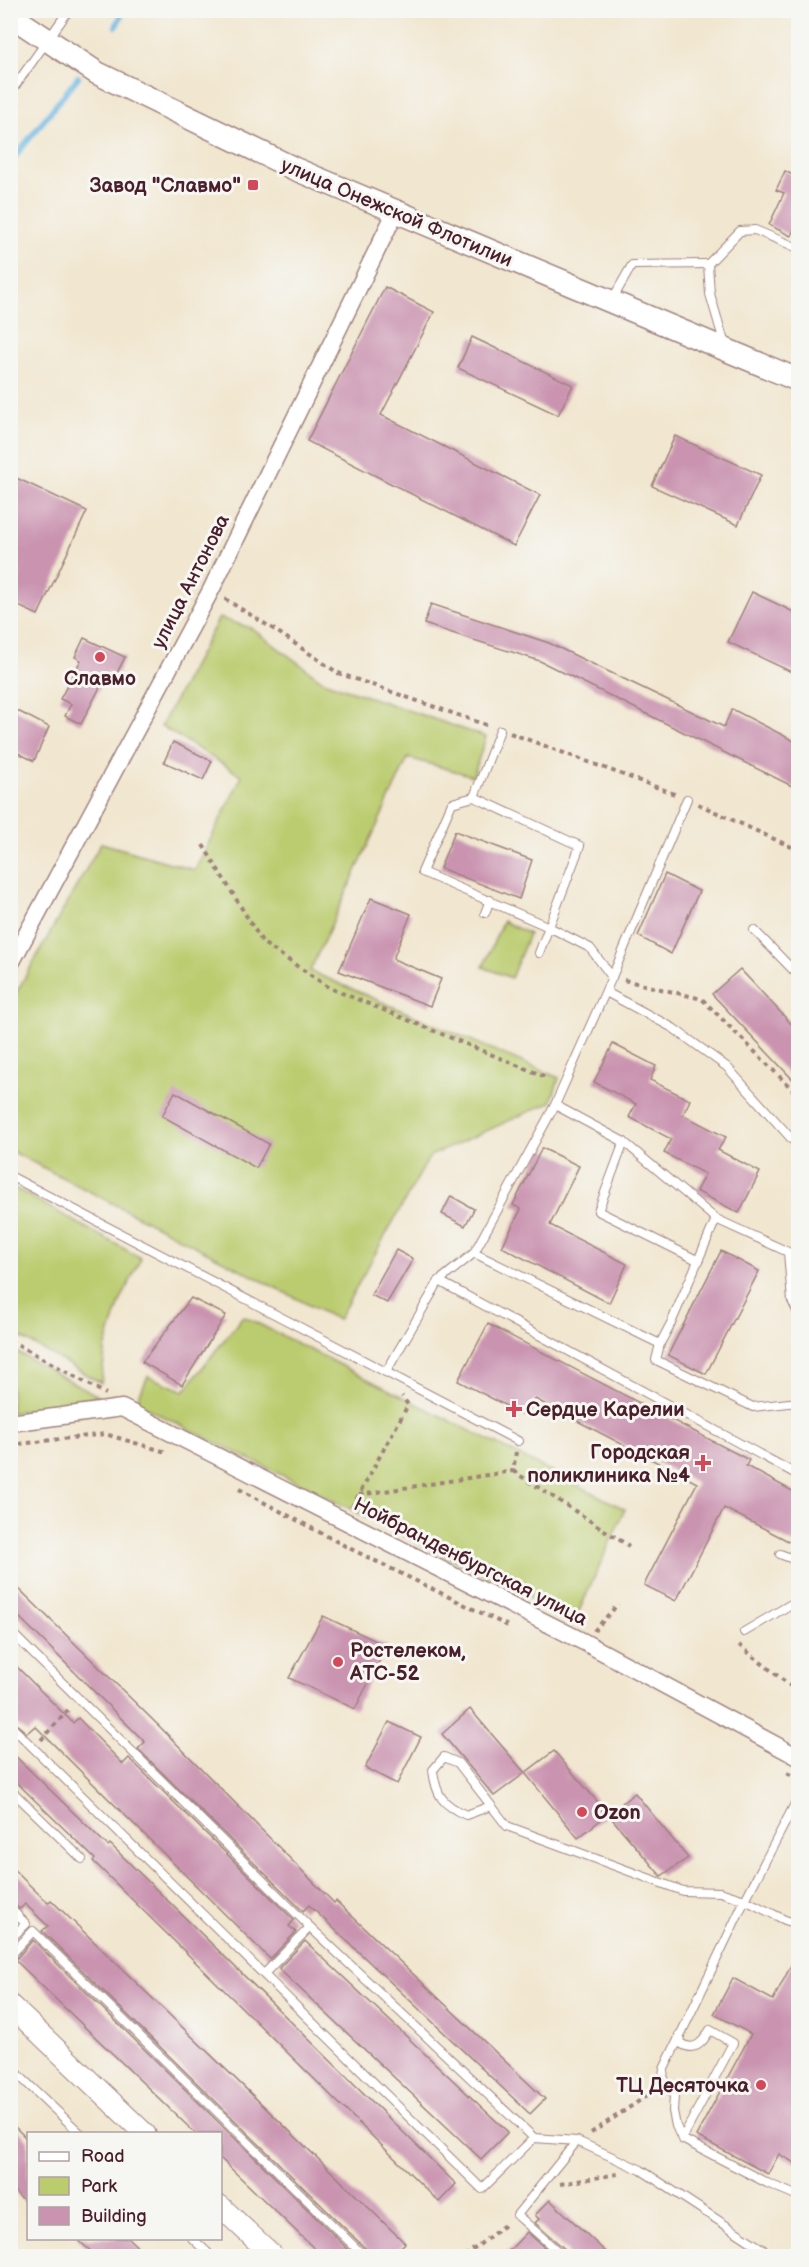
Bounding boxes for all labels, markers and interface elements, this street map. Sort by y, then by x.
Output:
street label: улица Онежской Флотилии [277,153,516,273]
place label: Завод "Славмо" [89,174,241,198]
marker: Завод "Славмо" [246,178,260,192]
street label: улица Антонова [147,510,235,653]
marker: Славмо [93,650,107,664]
place label: Славмо [64,667,136,691]
place label: Сердце Карелии [526,1398,685,1422]
marker: Сердце Карелии [507,1402,521,1416]
place label: Городская поликлиника №4 [527,1441,690,1488]
marker: Городская поликлиника №4 [694,1454,712,1472]
street label: Нойбранденбургская улица [350,1492,592,1632]
place label: Ростелеком, АТС-52 [349,1639,466,1686]
marker: Ростелеком, АТС-52 [331,1655,345,1669]
place label: Ozon [594,1801,641,1825]
marker: Ozon [575,1805,589,1819]
place label: ТЦ Десяточка [616,2074,749,2098]
marker: ТЦ Десяточка [754,2078,768,2092]
legend [27,2132,222,2240]
text: Road [81,2146,125,2167]
text: Park [81,2176,117,2197]
text: Building [81,2206,147,2227]

